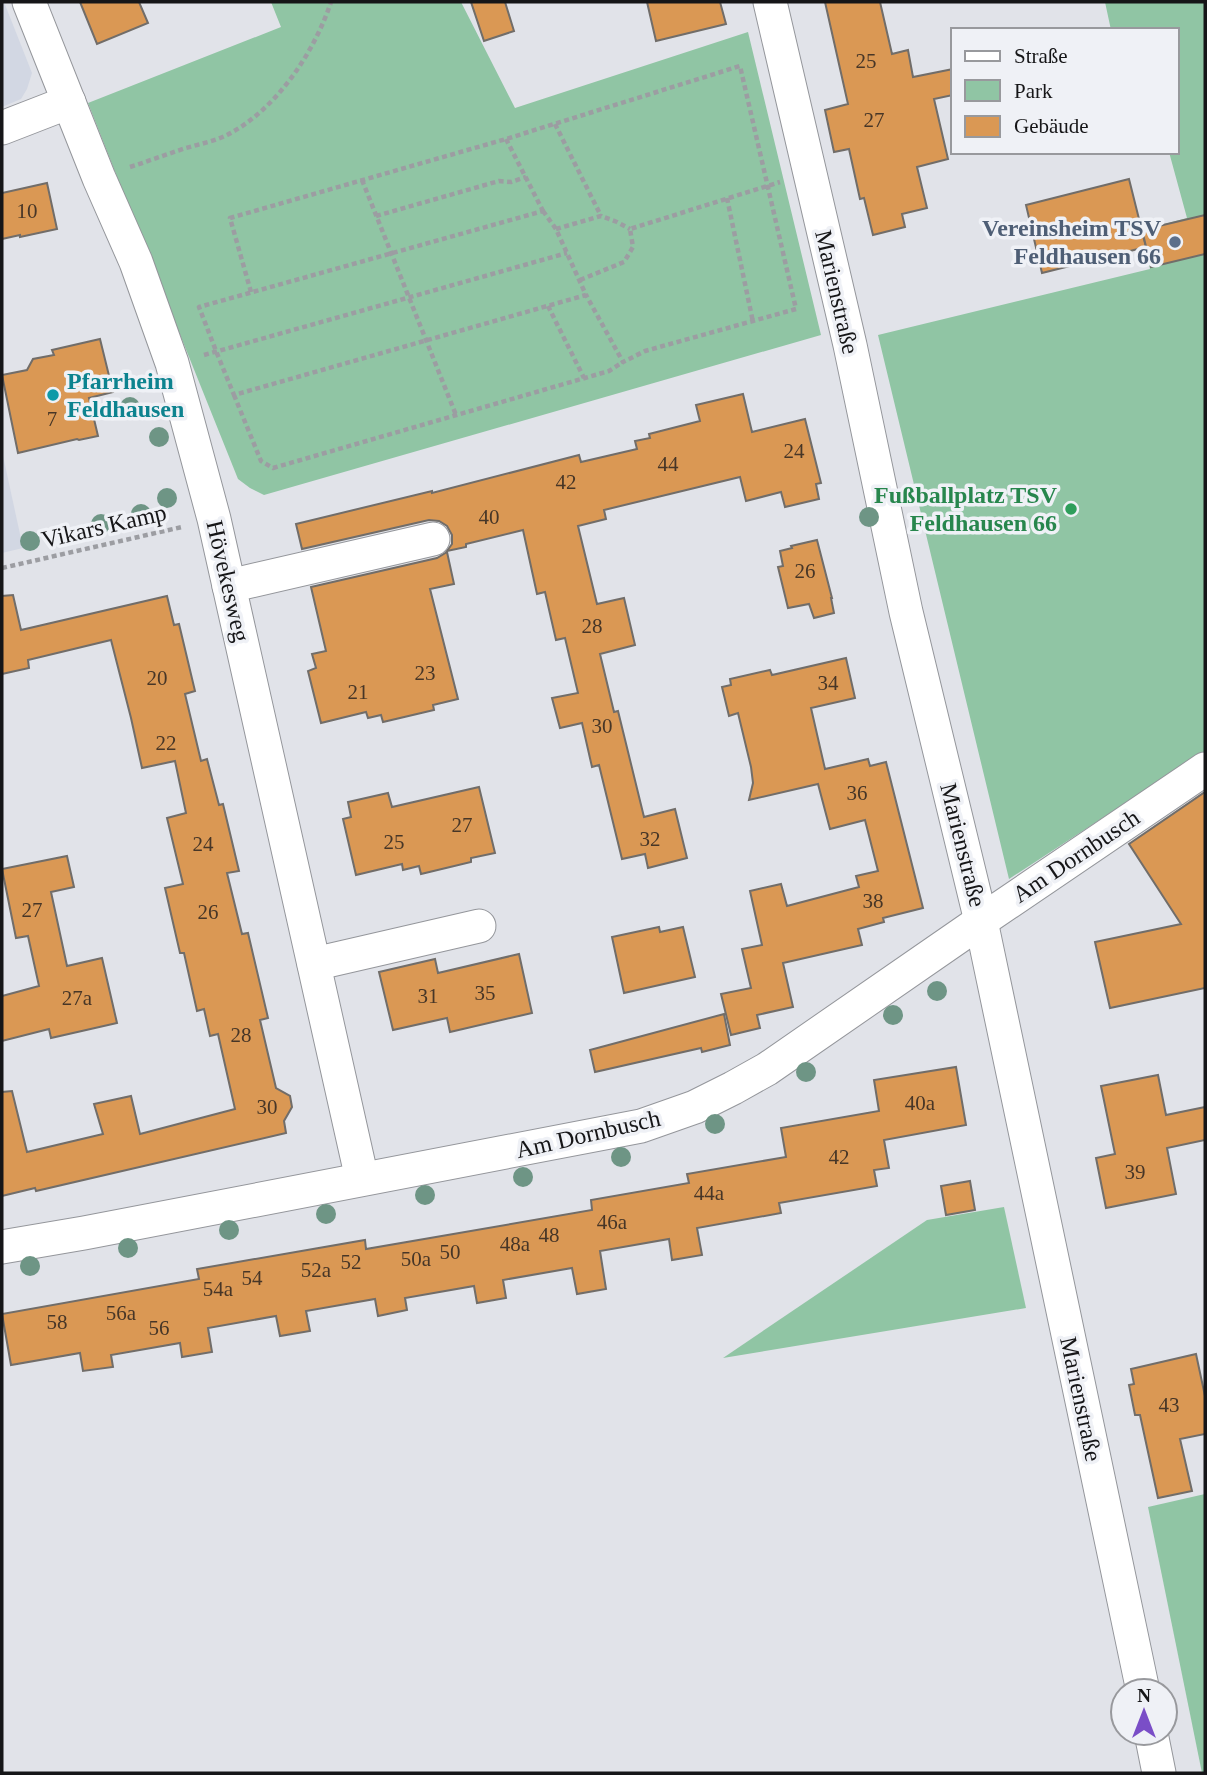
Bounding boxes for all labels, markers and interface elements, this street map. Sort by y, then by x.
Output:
legend [951,28,1179,154]
text: Straße [1014,44,1068,68]
house number: 25 [856,49,877,73]
text: Park [1014,79,1053,103]
house number: 27 [864,108,885,132]
text: Gebäude [1014,114,1089,138]
house number: 10 [17,199,38,223]
place label: Vereinsheim TSV Feldhausen 66 [982,215,1162,269]
street label: Marienstraße [810,227,864,357]
marker: Vereinsheim TSV Feldhausen 66 [1167,234,1183,250]
place label: Pfarrheim Feldhausen [67,368,184,422]
marker: Pfarrheim Feldhausen [45,387,61,403]
house number: 7 [47,407,57,431]
house number: 24 [784,439,805,463]
house number: 44 [658,452,679,476]
house number: 42 [556,470,577,494]
place label: Fußballplatz TSV Feldhausen 66 [874,482,1058,536]
street label: Vikars Kamp [39,499,169,553]
marker: Fußballplatz TSV Feldhausen 66 [1063,501,1079,517]
house number: 40 [479,505,500,529]
street label: Hövekesweg [201,518,255,644]
house number: 26 [795,559,816,583]
house number: 28 [582,614,603,638]
house number: 23 [415,661,436,685]
house number: 20 [147,666,168,690]
house number: 34 [818,671,839,695]
house number: 21 [348,680,369,704]
house number: 30 [592,714,613,738]
house number: 22 [156,731,177,755]
street label: Marienstraße [935,780,991,910]
house number: 36 [847,781,868,805]
street label: Am Dornbusch [1008,804,1144,908]
house number: 27 [452,813,473,837]
house number: 32 [640,827,661,851]
house number: 25 [384,830,405,854]
house number: 24 [193,832,214,856]
house number: 38 [863,889,884,913]
house number: 27 [22,898,43,922]
house number: 26 [198,900,219,924]
house number: 35 [475,981,496,1005]
house number: 31 [418,984,439,1008]
house number: 27a [62,986,93,1010]
house number: 28 [231,1023,252,1047]
house number: 40a [905,1091,936,1115]
house number: 30 [257,1095,278,1119]
street label: Am Dornbusch [513,1105,663,1163]
house number: 42 [829,1145,850,1169]
house number: 39 [1125,1160,1146,1184]
house number: 44a [694,1181,725,1205]
house number: 46a [597,1210,628,1234]
house number: 48 [539,1223,560,1247]
house number: 48a [500,1232,531,1256]
house number: 50 [440,1240,461,1264]
house number: 50a [401,1247,432,1271]
house number: 52 [341,1250,362,1274]
house number: 52a [301,1258,332,1282]
house number: 54 [242,1266,263,1290]
house number: 54a [203,1277,234,1301]
house number: 56a [106,1301,137,1325]
house number: 58 [47,1310,68,1334]
house number: 56 [149,1316,170,1340]
street label: Marienstraße [1055,1334,1107,1464]
house number: 43 [1159,1393,1180,1417]
north arrow [1109,1677,1179,1747]
text: N [1137,1685,1151,1706]

